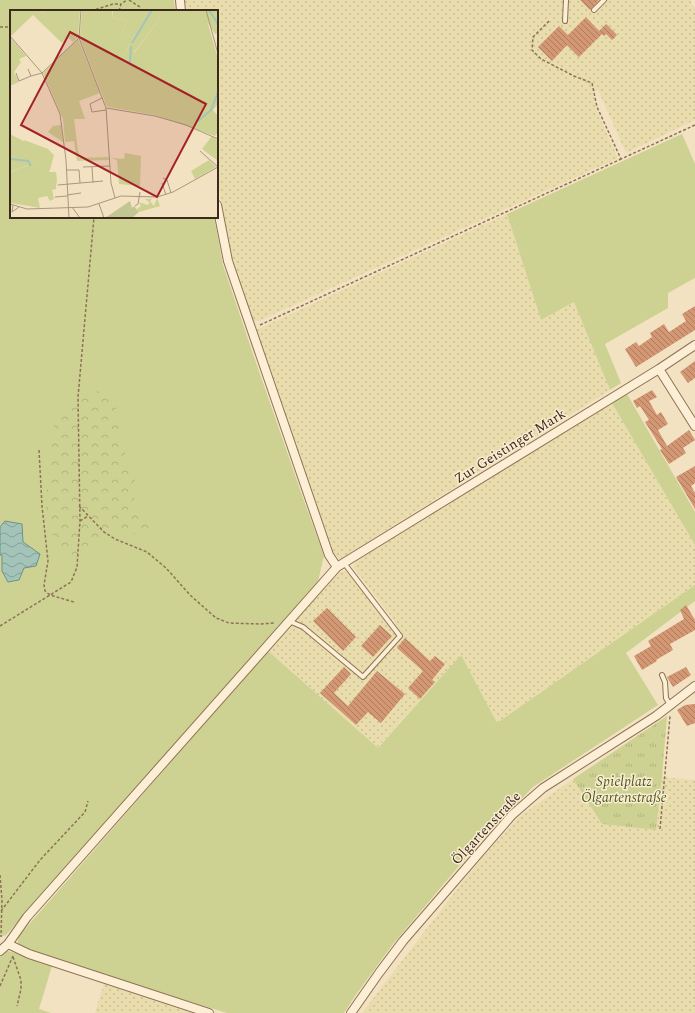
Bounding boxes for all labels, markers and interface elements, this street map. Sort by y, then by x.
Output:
inset map [10,10,218,218]
street label: Zur Geistinger Mark [450,403,570,489]
park label: Spielplatz Ölgartenstraße [581,771,667,808]
street label: Ölgartenstraße [446,786,526,870]

